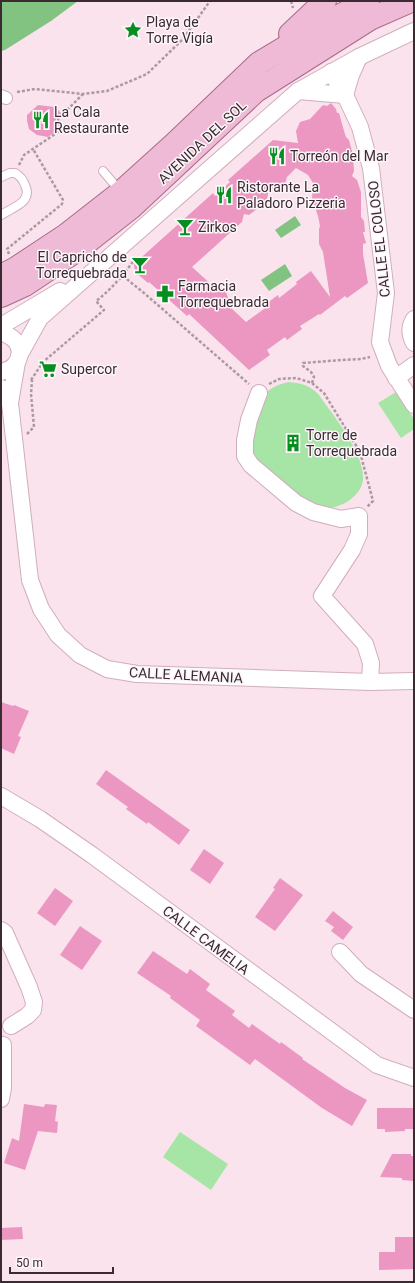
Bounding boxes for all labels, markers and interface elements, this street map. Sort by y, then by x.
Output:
place label: Playa de Torre Vigía [146,14,213,46]
place icon: Playa de Torre Vigía [123,20,143,40]
street label: AVENIDA DEL SOL [155,97,250,187]
place label: La Cala Restaurante [54,104,129,136]
restaurant icon: La Cala Restaurante [31,110,51,130]
restaurant icon: Torreón del Mar [267,146,287,166]
place label: Torreón del Mar [290,148,389,164]
place label: Ristorante La Paladoro Pizzeria [237,179,346,211]
street label: CALLE EL COLOSO [365,180,393,298]
restaurant icon: Ristorante La Paladoro Pizzeria [214,185,234,205]
bar icon: Zirkos [175,217,195,237]
place label: Zirkos [198,219,237,235]
place label: El Capricho de Torrequebrada [36,249,127,281]
bar icon: El Capricho de Torrequebrada [130,255,150,275]
place label: Farmacia Torrequebrada [178,278,269,310]
pharmacy icon: Farmacia Torrequebrada [155,284,175,304]
supermarket icon: Supercor [38,359,58,379]
place label: Supercor [61,361,117,377]
place label: Torre de Torrequebrada [306,427,397,459]
building icon: Torre de Torrequebrada [283,433,303,453]
street label: CALLE ALEMANIA [129,664,243,686]
street label: CALLE CAMELIA [160,902,252,978]
scale bar [10,1249,113,1275]
text: 50 m [16,1256,43,1270]

